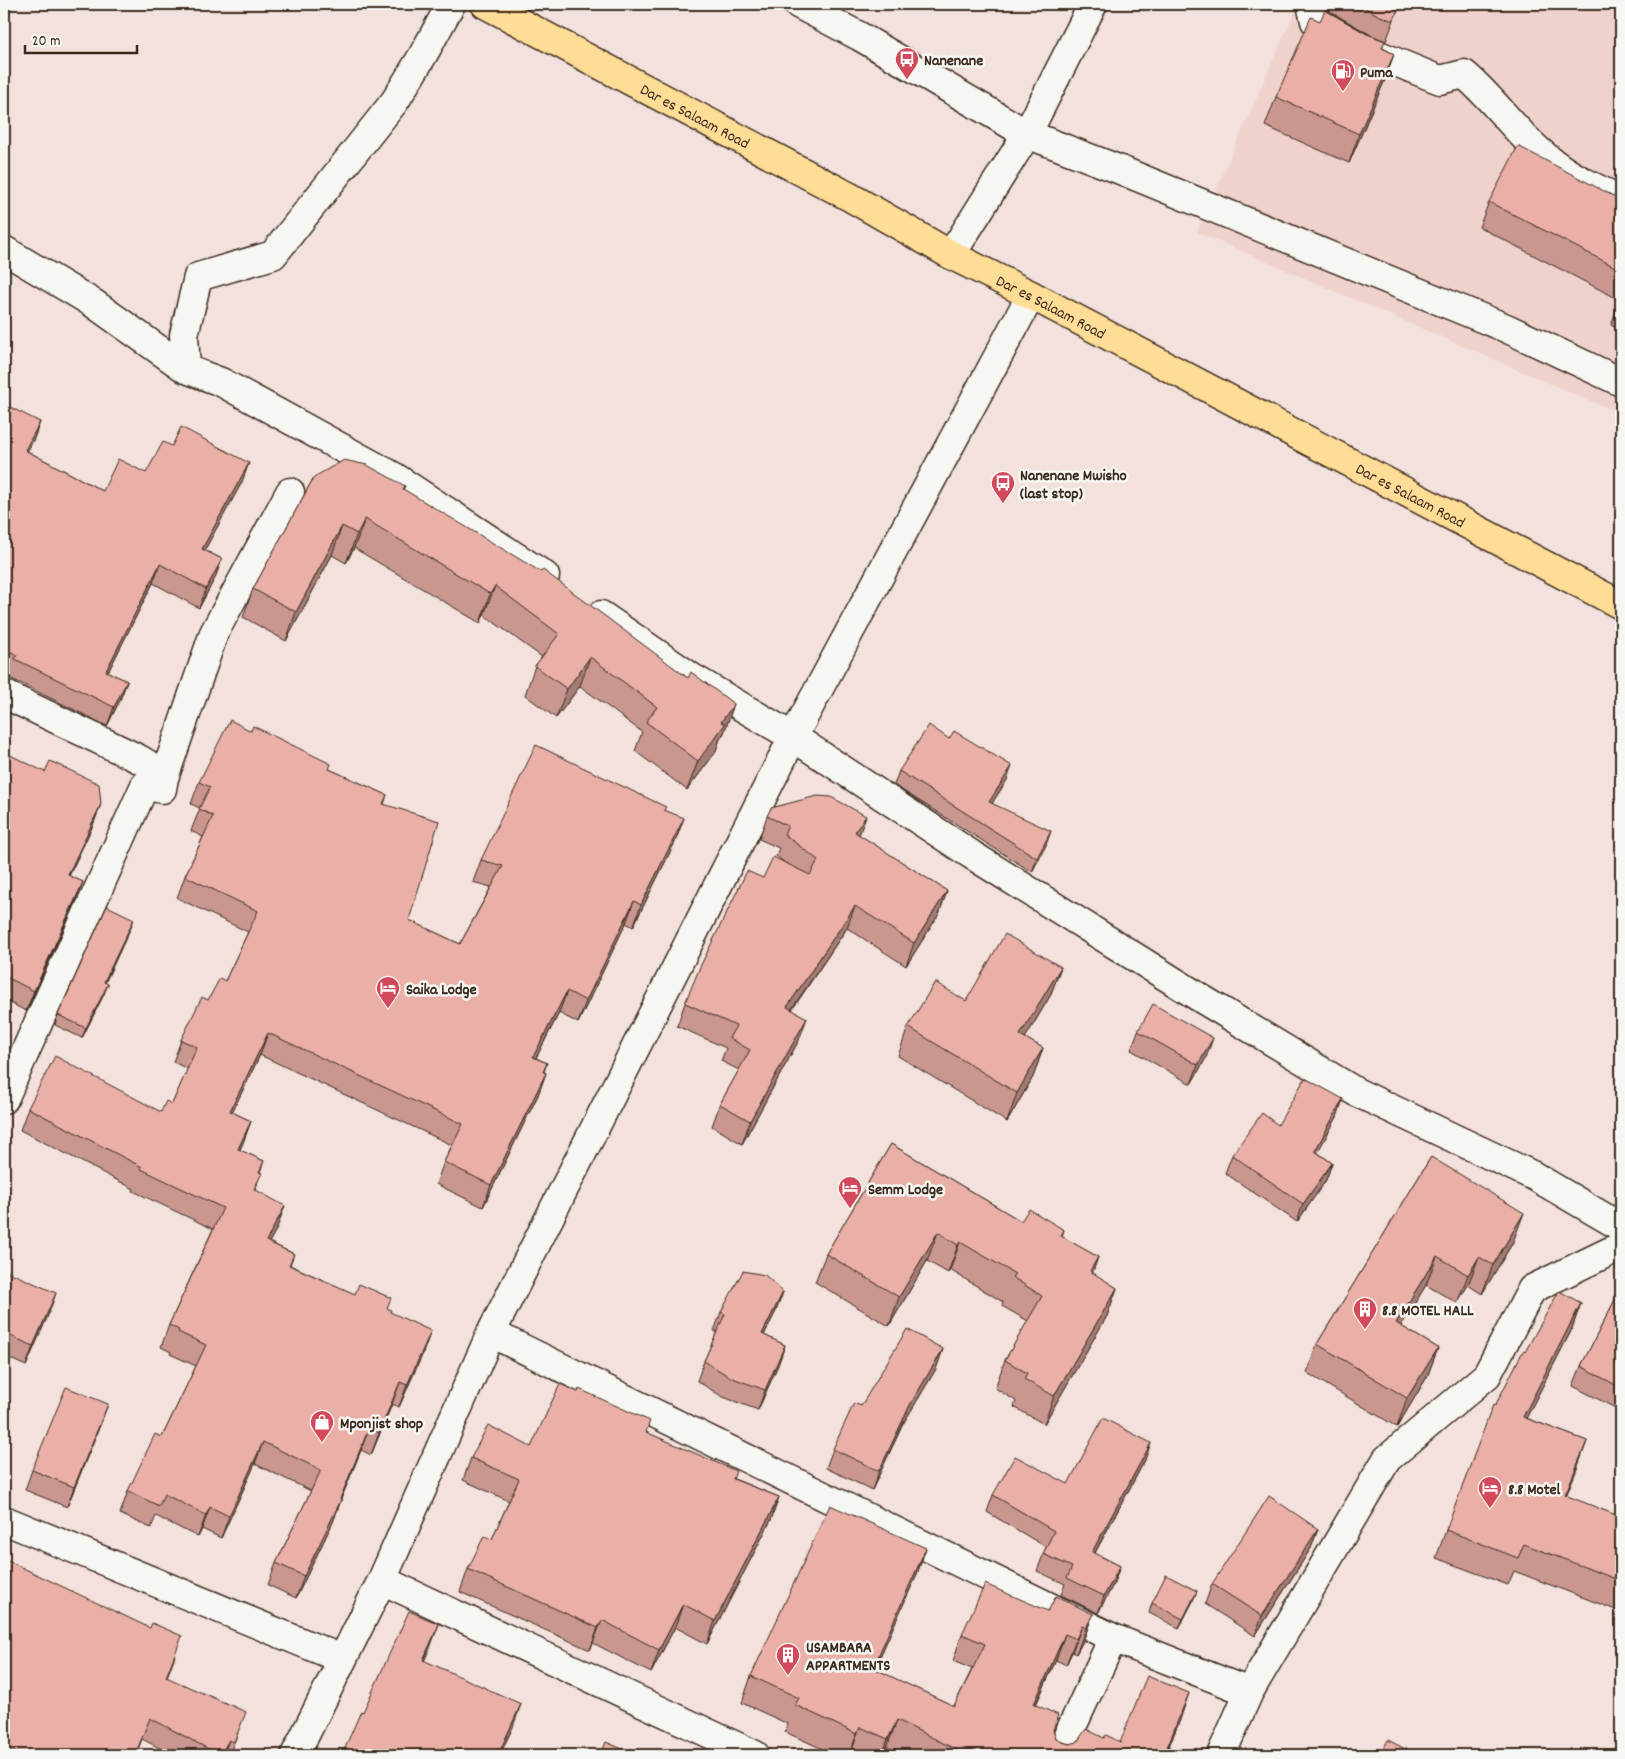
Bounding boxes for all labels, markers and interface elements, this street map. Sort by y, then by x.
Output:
scale bar [25,22,138,54]
text: 20 m [32,31,60,53]
bus stop icon: Nanenane [894,46,920,80]
place label: Nanenane [924,50,983,73]
fuel station icon: Puma [1330,58,1356,92]
place label: Puma [1360,62,1394,85]
street label: Dar es Salaam Road [635,79,753,156]
street label: Dar es Salaam Road [991,270,1109,346]
street label: Dar es Salaam Road [1351,459,1469,535]
place label: Nanenane Mwisho (last stop) [1020,465,1127,506]
bus stop icon: Nanenane Mwisho (last stop) [990,470,1016,504]
hotel icon: Saika Lodge [375,975,401,1009]
place label: Saika Lodge [406,979,476,1002]
hotel icon: Semm Lodge [837,1175,863,1209]
place label: Semm Lodge [868,1179,943,1202]
building icon: 8.8 MOTEL HALL [1352,1296,1378,1330]
place label: 8.8 MOTEL HALL [1382,1300,1474,1323]
shop icon: Mponjist shop [309,1409,335,1443]
place label: Mponjist shop [340,1413,423,1436]
hotel icon: 8.8 Motel [1477,1475,1503,1509]
place label: 8.8 Motel [1508,1479,1561,1502]
place label: USAMBARA APPARTMENTS [806,1637,890,1678]
building icon: USAMBARA APPARTMENTS [775,1642,801,1676]

